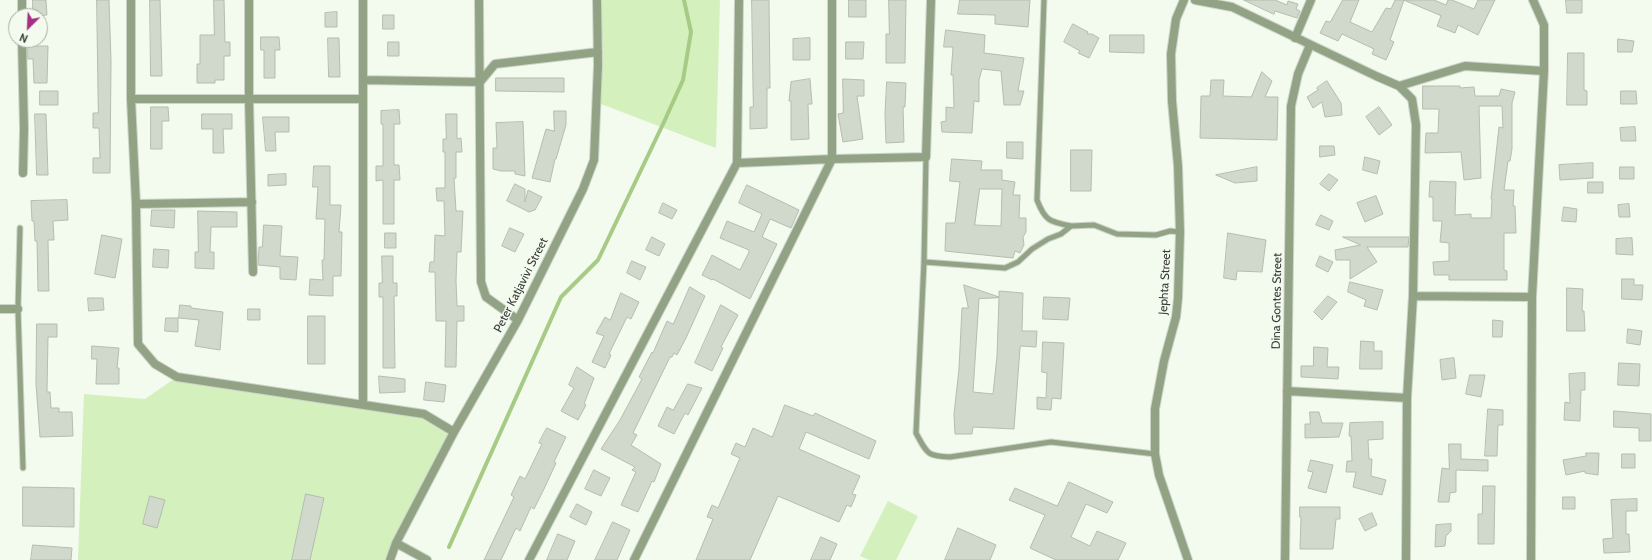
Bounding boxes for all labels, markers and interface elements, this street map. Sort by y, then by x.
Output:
north arrow [8,8,48,48]
text: N [17,30,30,46]
street label: Peter Katjavivi Street [491,235,551,335]
street label: Jephta Street [1156,249,1174,315]
street label: Dina Gontes Street [1269,253,1285,349]

